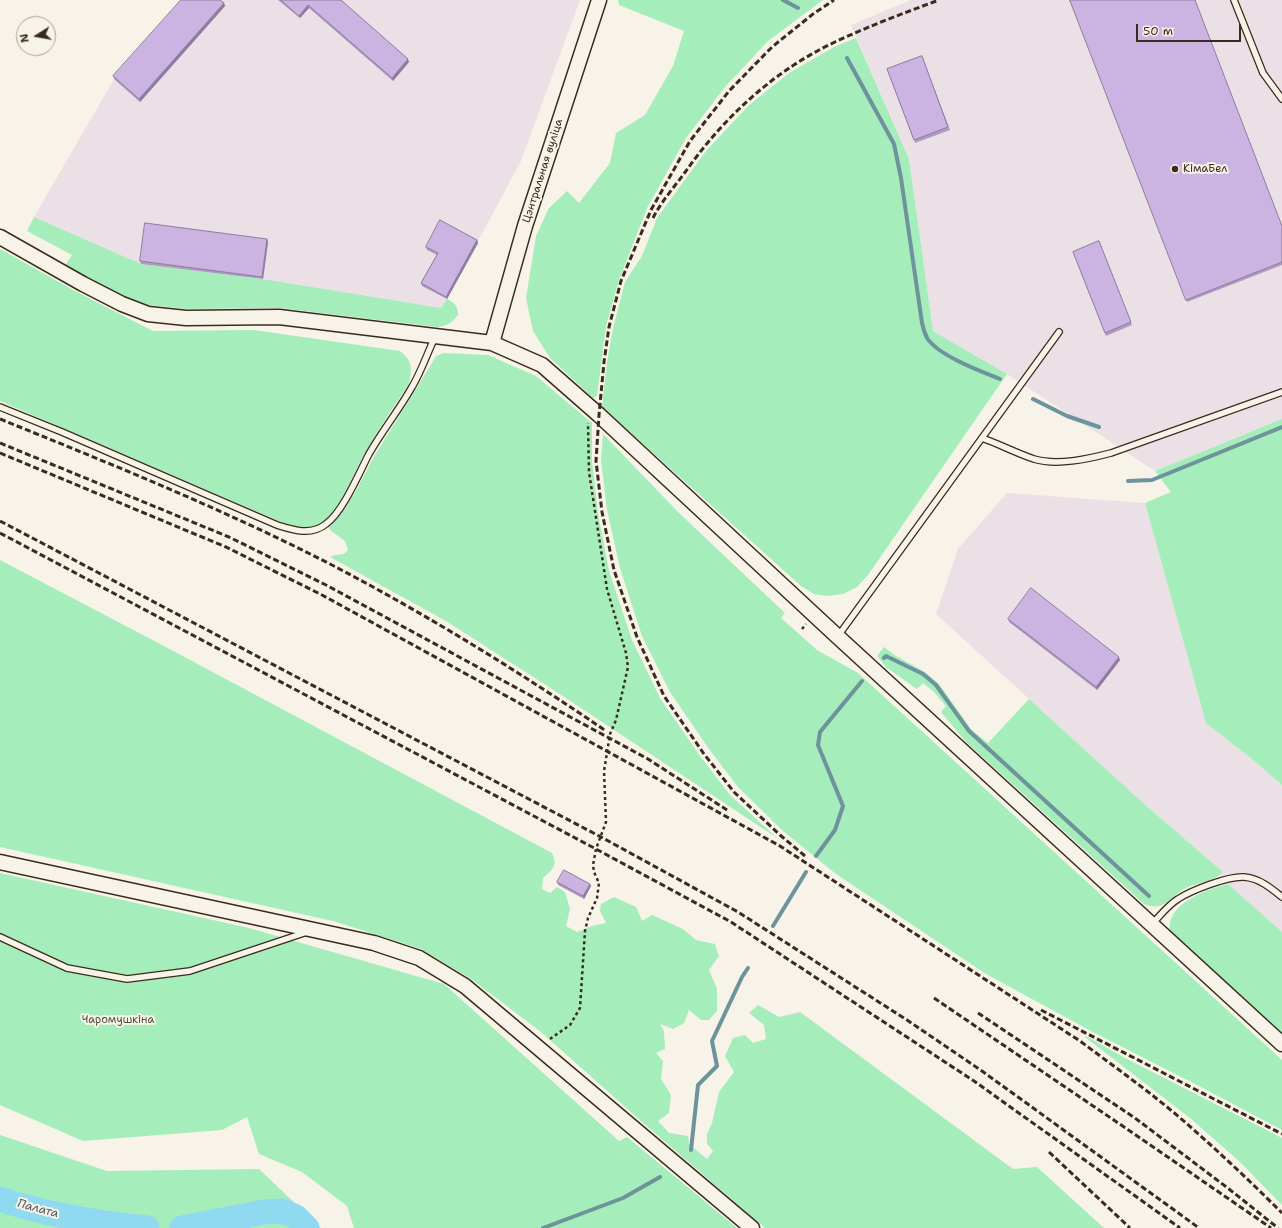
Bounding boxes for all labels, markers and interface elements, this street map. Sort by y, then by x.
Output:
north arrow [16,16,56,56]
scale bar [1138,16,1243,42]
text: 50 m [1143,23,1173,39]
text: N [17,32,33,44]
street label: Цэнтральная вуліца [520,117,566,225]
place label: КімаБел [1183,162,1227,176]
marker: КімаБел [1170,164,1180,174]
park label: Чаромушкіна [82,1013,154,1027]
water label: Палата [16,1197,60,1221]

